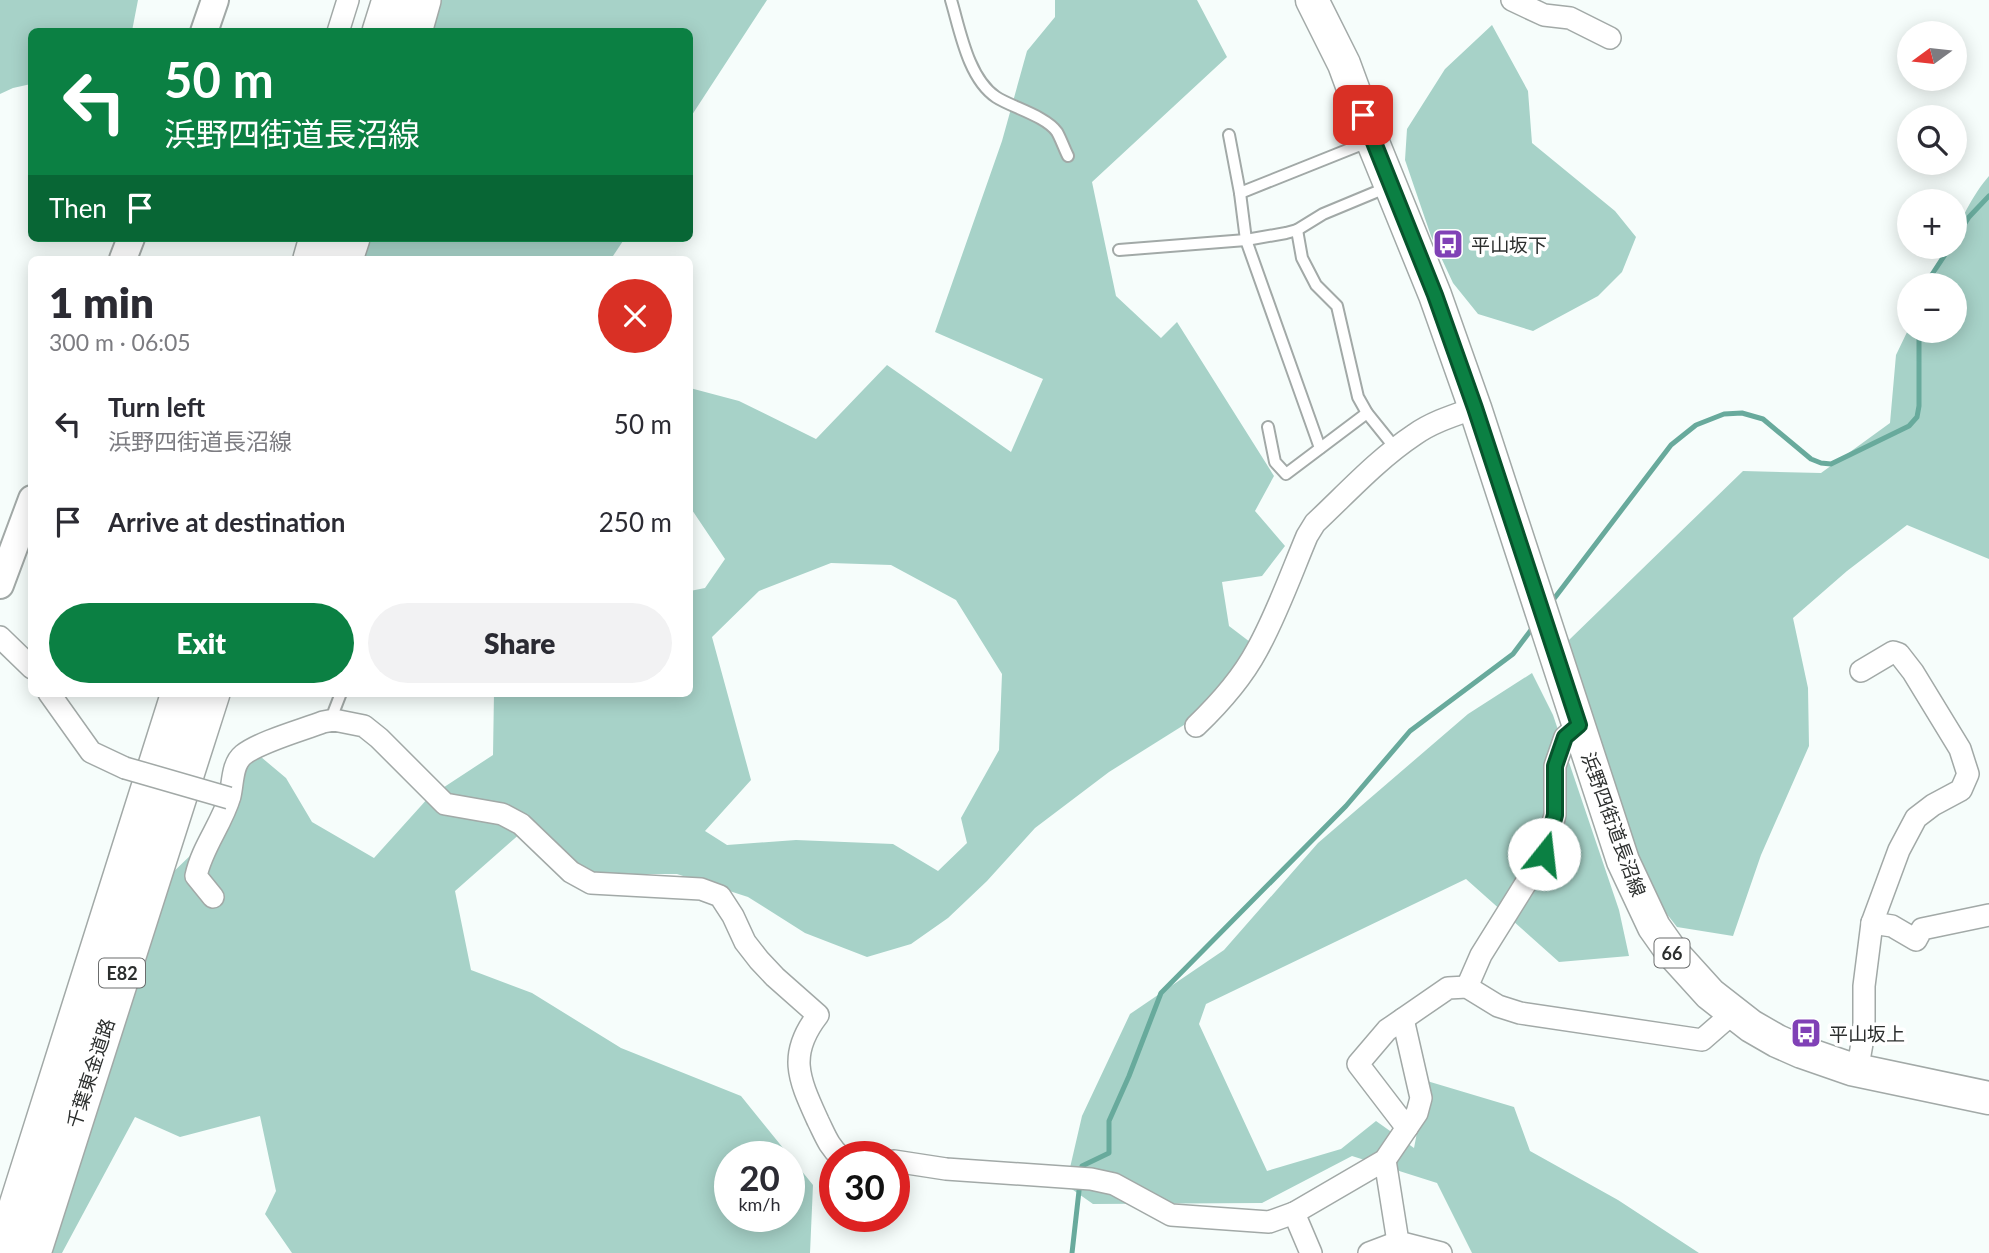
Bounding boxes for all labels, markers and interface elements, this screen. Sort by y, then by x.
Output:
north arrow [1897,21,1967,91]
map controls [1897,21,1967,343]
text: 50 m [164,50,274,108]
icon: left [49,56,140,147]
pin [1333,85,1393,145]
icon: arrive [1344,96,1382,134]
button: search [1897,105,1967,175]
text: 浜野四街道長沼線 [164,114,420,153]
icon: arrive [121,189,159,227]
button: + [1897,189,1967,259]
text: Then [49,192,107,224]
bus stop icon: 平山坂下 [1431,227,1465,261]
place label: 平山坂下 [1471,233,1547,256]
button: − [1897,273,1967,343]
text: 1 min [49,277,154,327]
button: close [598,279,672,353]
text: 300 m · 06:05 [49,328,191,356]
text: Turn left [108,391,205,423]
icon: left [49,405,87,443]
text: 50 m [614,408,672,440]
text: 浜野四街道長沼線 [108,427,292,455]
icon: arrive [49,503,87,541]
text: Arrive at destination [108,506,345,538]
text: 250 m [599,506,672,538]
button: Exit [49,603,354,683]
button: Share [368,603,672,683]
street label: 浜野四街道長沼線 [1577,749,1651,899]
position arrow [1507,817,1581,891]
road number: 66 [1654,938,1690,968]
road number: E82 [99,958,145,988]
street label: 千葉東金道路 [61,1015,119,1131]
bus stop icon: 平山坂上 [1789,1016,1823,1050]
place label: 平山坂上 [1829,1022,1905,1045]
speed limit sign: 30 [819,1141,910,1232]
text: 20 [739,1156,780,1198]
text: km/h [738,1193,781,1215]

